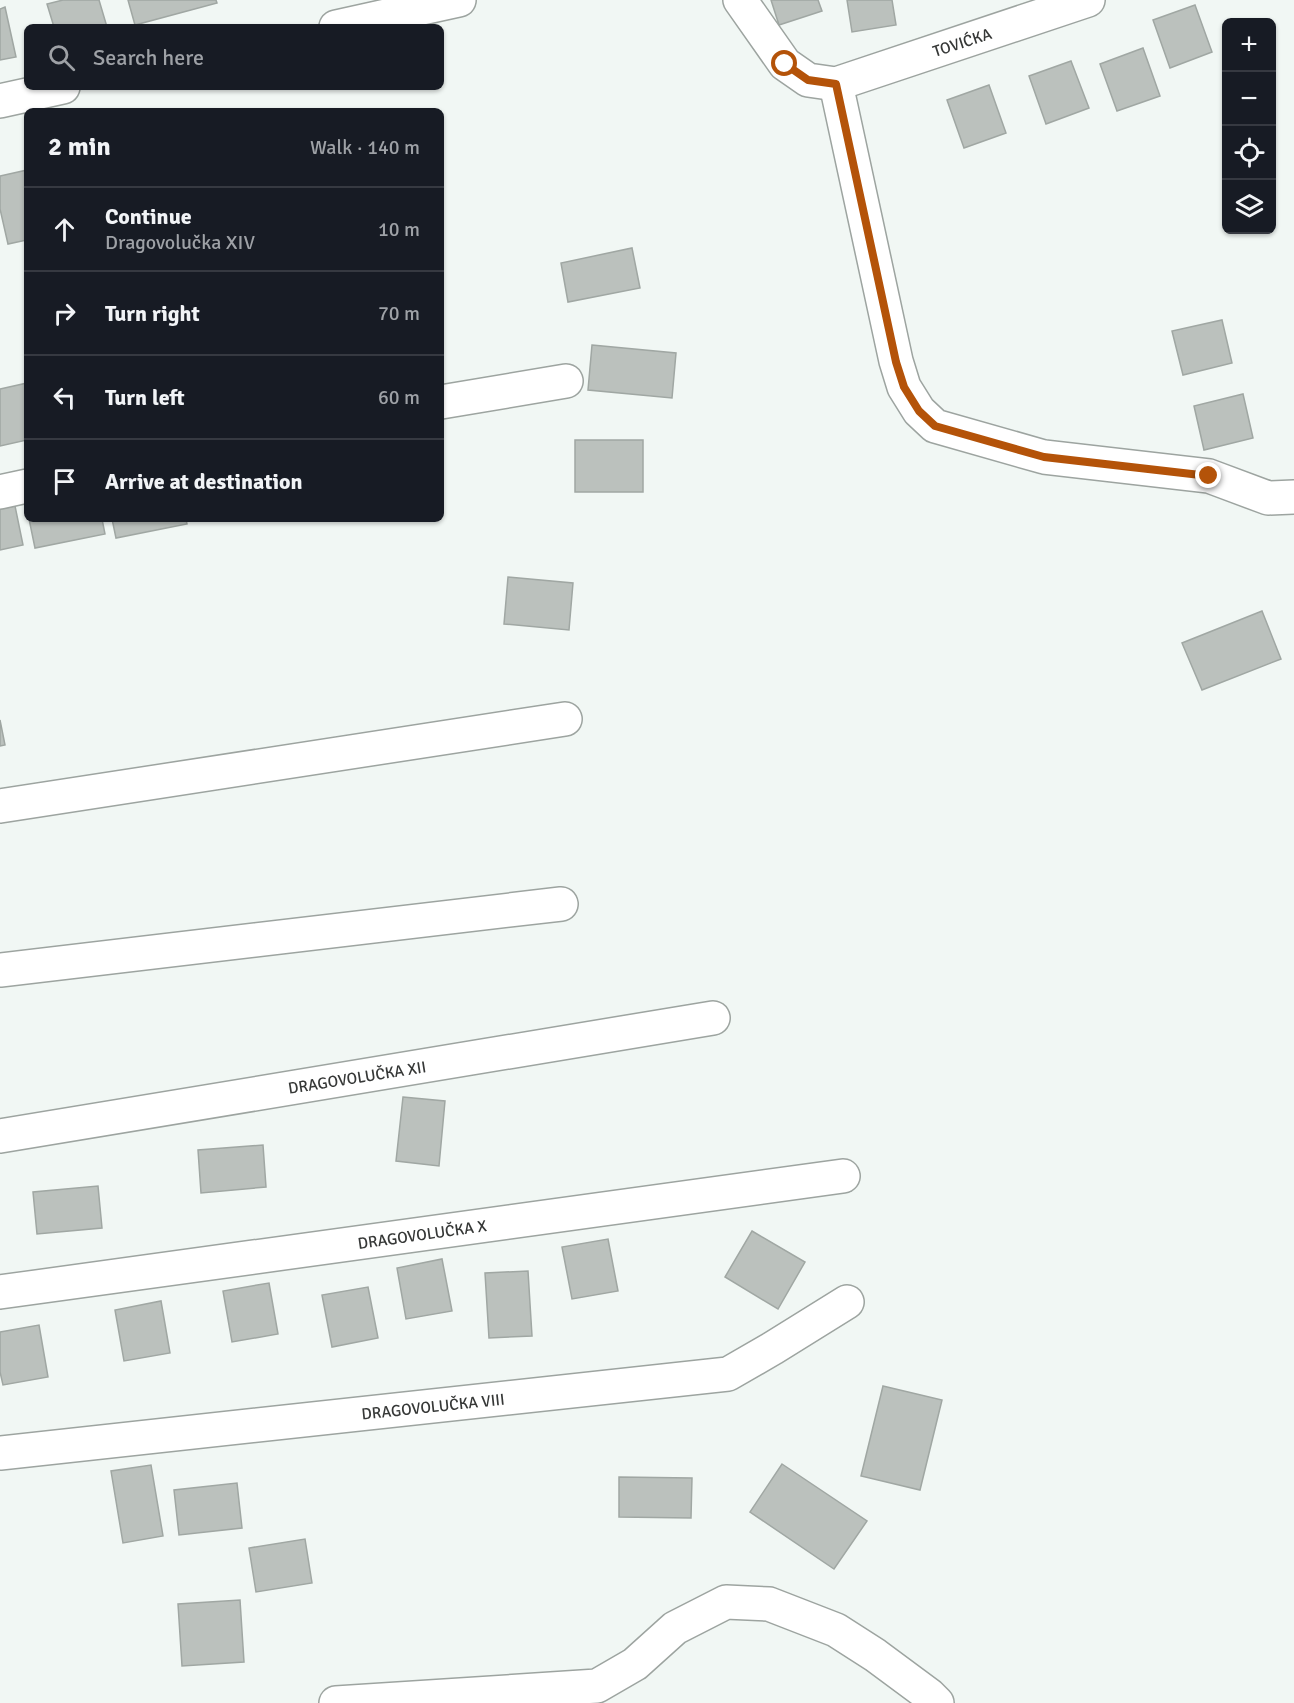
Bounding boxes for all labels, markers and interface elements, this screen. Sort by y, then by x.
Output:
map controls [1222,18,1276,234]
button: + [1222,18,1276,72]
search box [24,24,444,90]
street label: TOVIĆKA [930,24,994,62]
icon: search [45,41,78,74]
text: Search here [93,44,204,71]
route start [771,50,797,76]
button: − [1222,72,1276,126]
button: locate [1222,126,1276,180]
text: 2 min [48,131,111,163]
text: Walk · 140 m [310,135,420,160]
button: layers [1222,180,1276,234]
text: Continue [105,203,192,230]
icon: ahead [48,213,81,246]
text: 10 m [378,217,420,242]
text: Dragovolučka XIV [105,230,255,255]
icon: right [48,297,81,330]
text: Turn right [105,300,200,327]
text: 70 m [378,301,420,326]
icon: left [48,381,81,414]
text: Turn left [105,384,185,411]
text: 60 m [378,385,420,410]
route end [1195,462,1221,488]
icon: arrive [48,465,81,498]
text: Arrive at destination [105,468,302,495]
street label: DRAGOVOLUČKA XII [287,1057,428,1099]
street label: DRAGOVOLUČKA X [356,1216,489,1254]
street label: DRAGOVOLUČKA VIII [360,1390,506,1424]

